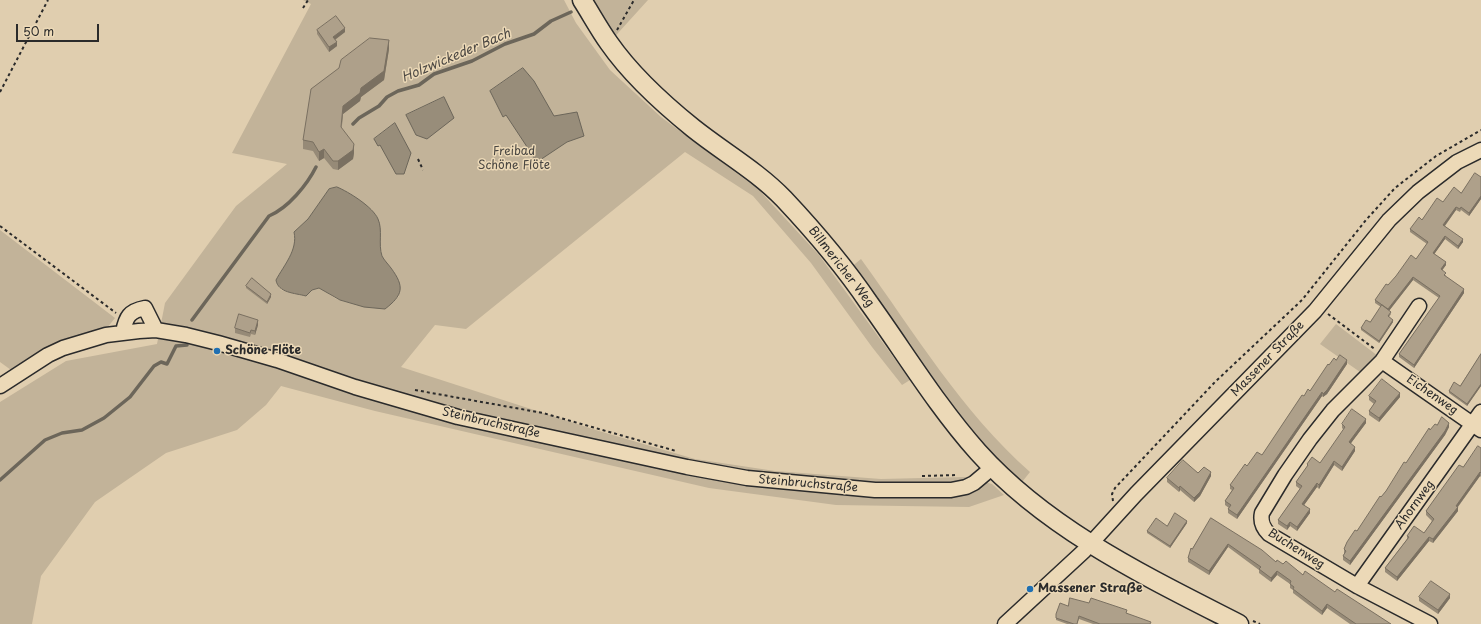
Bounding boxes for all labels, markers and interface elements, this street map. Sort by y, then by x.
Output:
scale bar [18,16,101,42]
text: 50 m [23,22,54,40]
water label: Holzwickeder Bach [399,26,513,86]
park label: Freibad Schöne Flöte [478,145,550,173]
street label: Billmericher Weg [805,224,877,310]
street label: Massener Straße [1228,318,1308,400]
place label: Schöne Flöte [225,344,301,358]
marker: Schöne Flöte [212,346,222,356]
street label: Eichenweg [1404,372,1460,418]
street label: Steinbruchstraße [441,405,541,441]
street label: Steinbruchstraße [758,472,858,496]
street label: Ahornweg [1392,478,1438,532]
street label: Buchenweg [1265,526,1327,572]
place label: Massener Straße [1038,582,1142,596]
marker: Massener Straße [1025,584,1035,594]

